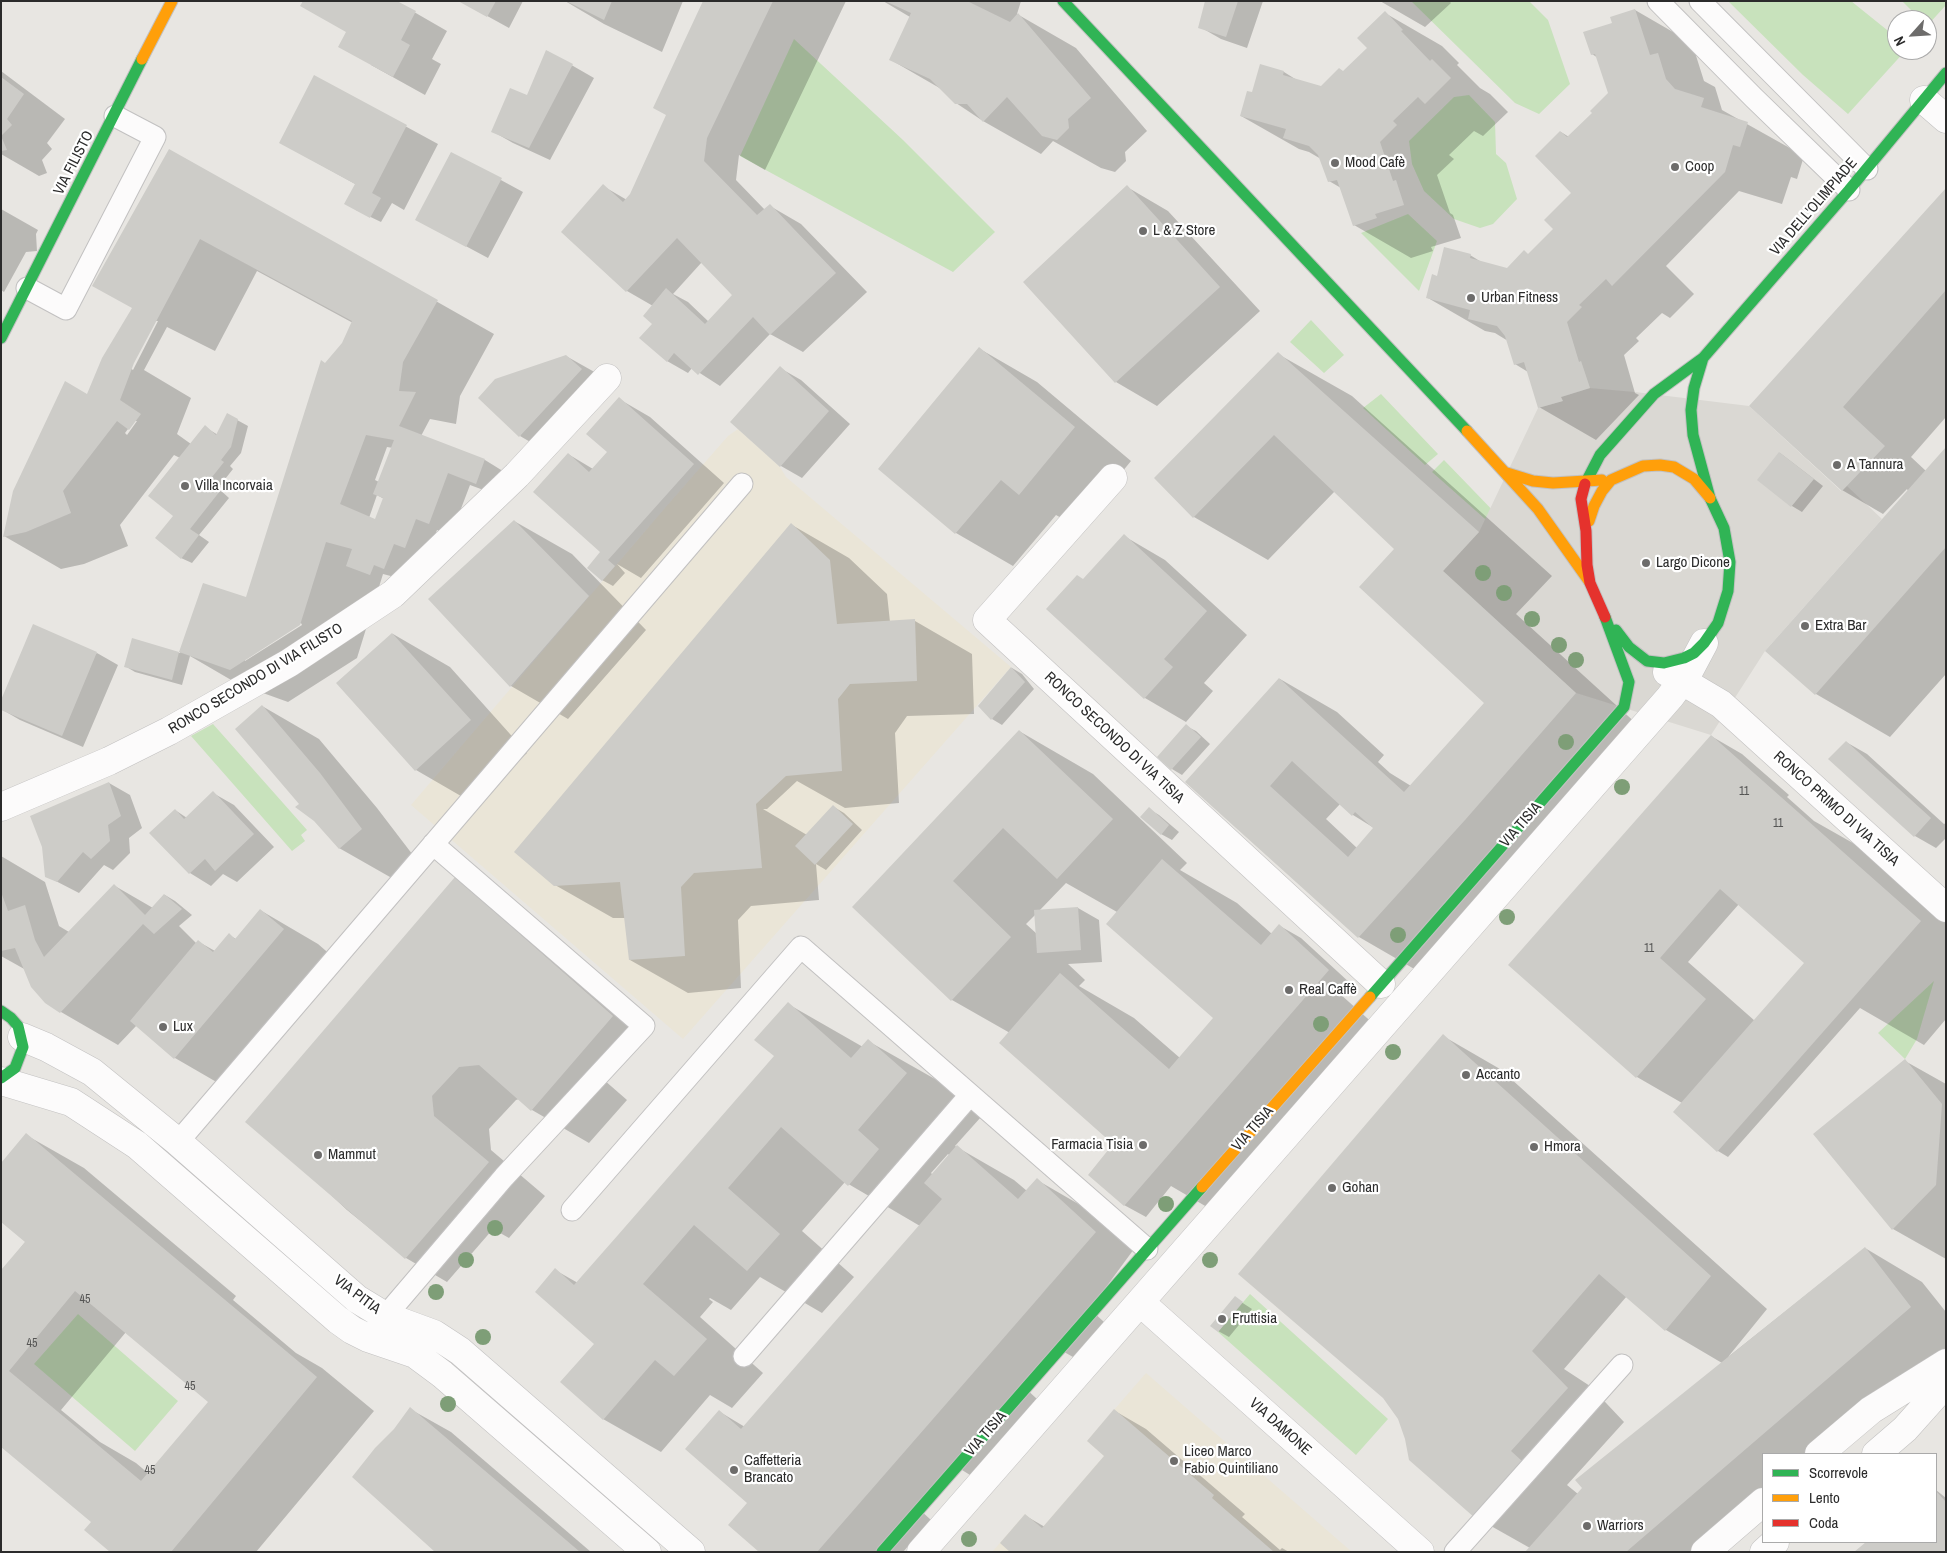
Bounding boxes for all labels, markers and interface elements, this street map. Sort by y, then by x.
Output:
north arrow [1887,10,1937,60]
text: N [1890,33,1909,49]
street label: VIA FILISTO [50,128,98,198]
place label: Mood Cafè [1345,154,1405,172]
street label: VIA DELL'OLIMPIADE [1767,155,1861,259]
marker: Mood Cafè [1329,157,1341,169]
place label: Coop [1685,158,1714,176]
marker: Coop [1669,161,1681,173]
place label: L & Z Store [1153,222,1215,240]
marker: L & Z Store [1137,225,1149,237]
place label: Urban Fitness [1481,289,1558,307]
marker: Urban Fitness [1465,292,1477,304]
place label: A Tannura [1847,456,1903,474]
marker: A Tannura [1831,459,1843,471]
place label: Villa Incorvaia [195,477,273,495]
marker: Villa Incorvaia [179,480,191,492]
place label: Largo Dicone [1656,554,1730,572]
marker: Largo Dicone [1640,557,1652,569]
place label: Extra Bar [1815,617,1866,635]
street label: RONCO SECONDO DI VIA FILISTO [166,620,346,738]
marker: Extra Bar [1799,620,1811,632]
street label: RONCO SECONDO DI VIA TISIA [1040,668,1188,808]
street label: RONCO PRIMO DI VIA TISIA [1770,748,1902,870]
house number: 11 [1739,785,1749,799]
street label: VIA TISIA [1496,799,1546,851]
house number: 11 [1773,817,1783,831]
house number: 11 [1644,942,1654,956]
place label: Real Caffè [1299,981,1357,999]
marker: Real Caffè [1283,984,1295,996]
place label: Lux [173,1018,193,1036]
marker: Lux [157,1021,169,1033]
place label: Accanto [1476,1066,1520,1084]
marker: Accanto [1460,1069,1472,1081]
street label: VIA TISIA [1228,1103,1278,1155]
place label: Farmacia Tisia [1051,1136,1133,1154]
place label: Hmora [1544,1138,1581,1156]
marker: Farmacia Tisia [1137,1139,1149,1151]
marker: Hmora [1528,1141,1540,1153]
place label: Mammut [328,1146,376,1164]
marker: Mammut [312,1149,324,1161]
place label: Gohan [1342,1179,1379,1197]
marker: Gohan [1326,1182,1338,1194]
street label: VIA PITIA [330,1272,384,1318]
house number: 45 [80,1293,90,1307]
place label: Fruttisia [1232,1310,1277,1328]
marker: Fruttisia [1216,1313,1228,1325]
house number: 45 [27,1337,37,1351]
house number: 45 [185,1380,195,1394]
street label: VIA DAMONE [1245,1394,1315,1460]
street label: VIA TISIA [961,1408,1011,1460]
place label: Liceo Marco Fabio Quintiliano [1184,1443,1278,1478]
place label: Caffetteria Brancato [744,1452,801,1487]
legend [1762,1453,1937,1543]
marker: Liceo Marco Fabio Quintiliano [1168,1455,1180,1467]
text: Scorrevole [1809,1462,1868,1483]
house number: 45 [145,1464,155,1478]
marker: Caffetteria Brancato [728,1464,740,1476]
text: Lento [1809,1487,1840,1508]
text: Coda [1809,1512,1838,1533]
place label: Warriors [1597,1517,1644,1535]
marker: Warriors [1581,1520,1593,1532]

